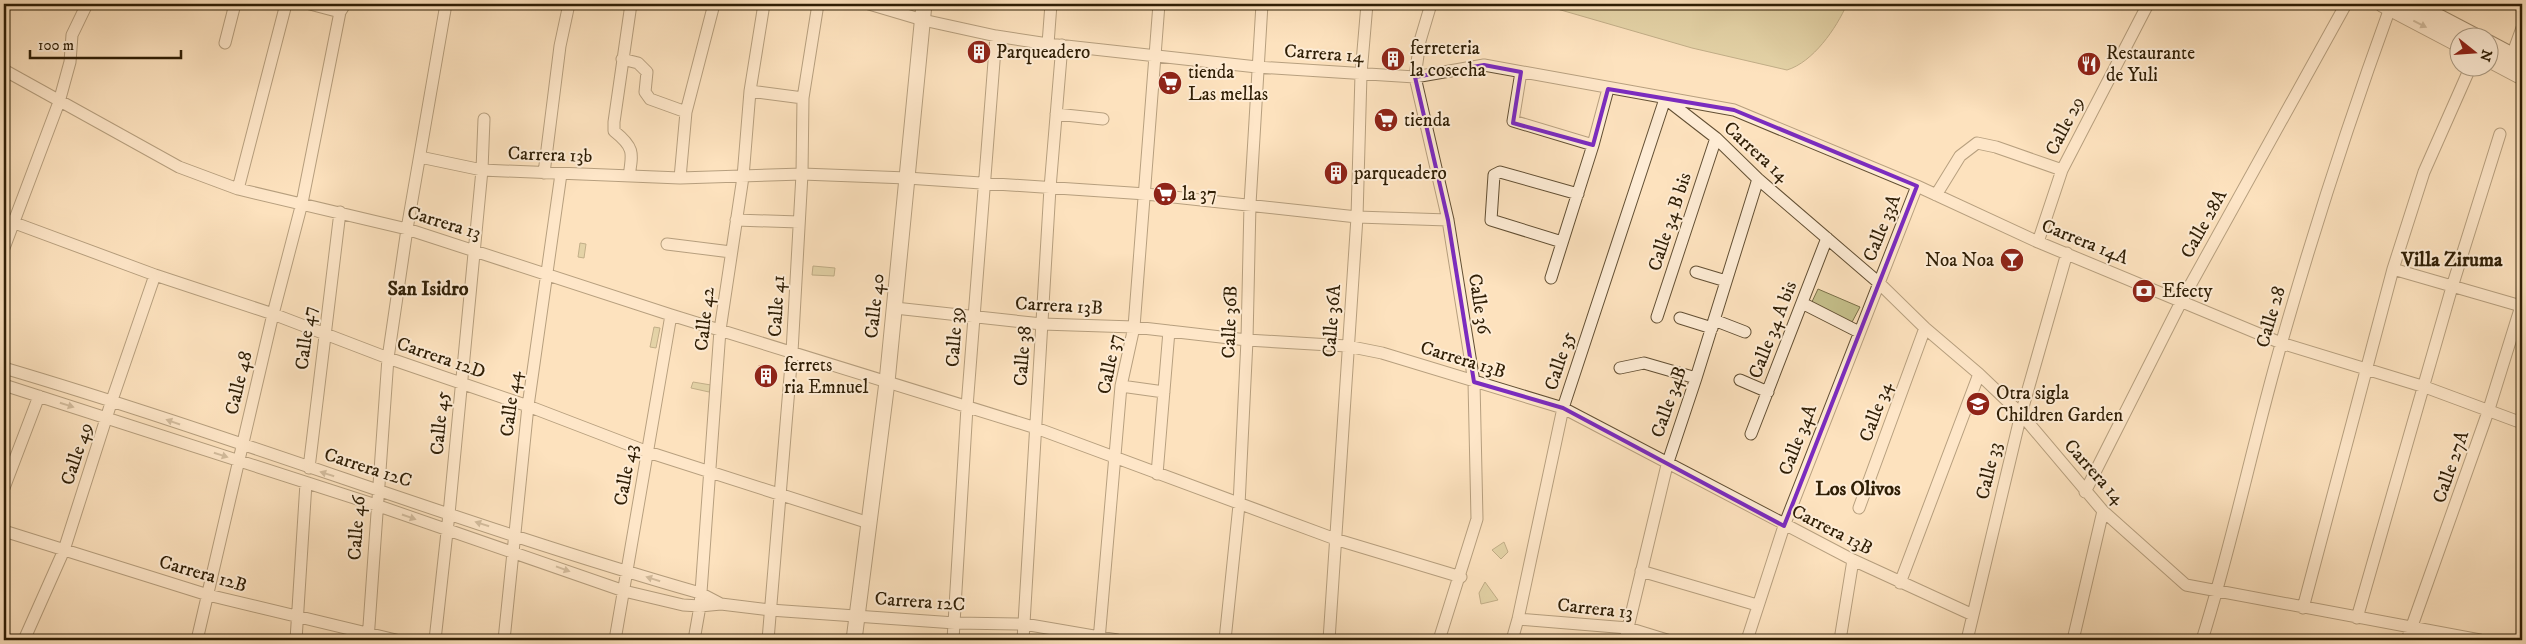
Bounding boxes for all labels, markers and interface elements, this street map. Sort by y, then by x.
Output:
one-way arrow [2413,20,2427,28]
scale bar [30,28,181,60]
north arrow [2448,28,2498,78]
text: 100 m [38,36,74,55]
place label: ferreteria la cosecha [1410,37,1486,82]
building icon: Parqueadero [966,39,992,65]
street label: Carrera 14 [1283,40,1366,68]
place label: Parqueadero [996,41,1090,65]
place label: Restaurante de Yuli [2106,42,2195,87]
building icon: ferreteria la cosecha [1380,46,1406,72]
text: N [2475,47,2496,64]
restaurant icon: Restaurante de Yuli [2076,51,2102,77]
place label: tienda Las mellas [1188,61,1268,106]
supermarket icon: tienda Las mellas [1157,70,1183,96]
street label: Calle 29 [2040,93,2090,159]
supermarket icon: tienda [1373,107,1399,133]
place label: tienda [1404,109,1450,132]
street label: Carrera 14 [1719,117,1794,188]
street label: Carrera 13b [507,142,593,168]
building icon: parqueadero [1323,160,1349,186]
place label: parqueadero [1353,162,1447,186]
street label: Calle 34 B bis [1643,170,1697,274]
supermarket icon: la 37 [1152,181,1178,207]
place label: la 37 [1182,183,1217,206]
street label: Calle 28A [2176,185,2233,262]
street label: Calle 33A [1858,190,1906,265]
street label: Carrera 13 [404,201,484,245]
street label: Carrera 14A [2038,214,2133,270]
bar icon: Noa Noa [1999,247,2025,273]
district label: Villa Ziruma [2400,248,2503,273]
place label: Noa Noa [1925,249,1994,272]
street label: Calle 40 [860,272,890,340]
street label: Calle 36 [1463,272,1495,337]
street label: Calle 41 [764,274,790,338]
district label: San Isidro [388,277,469,302]
street label: Calle 34 A bis [1744,278,1802,382]
bank icon: Efecty [2131,278,2157,304]
place label: Efecty [2162,280,2214,303]
street label: Calle 36A [1318,283,1346,358]
street label: Calle 28 [2251,284,2291,350]
street label: Calle 42 [690,285,720,352]
street label: Calle 36B [1217,285,1243,359]
street label: Carrera 13B [1014,292,1104,320]
street label: Calle 47 [291,305,321,371]
street label: Calle 39 [941,306,969,368]
street label: Calle 38 [1009,325,1037,387]
street label: Calle 35 [1540,328,1580,393]
street label: Carrera 12D [394,332,488,384]
street label: Calle 37 [1093,332,1127,396]
street label: Carrera 13B [1418,336,1508,384]
street label: Calle 48 [221,349,257,417]
place label: ferrets ria Emnuel [784,354,869,399]
building icon: ferrets ria Emnuel [753,363,779,389]
street label: Calle 34B [1646,363,1692,441]
street label: Calle 44 [496,369,527,438]
street label: Calle 34 [1855,378,1898,445]
place label: Otra sigla Children Garden [1996,382,2123,427]
street label: Calle 45 [426,389,454,456]
school or university icon: Otra sigla Children Garden [1965,391,1991,417]
street label: Calle 34A [1774,400,1822,479]
one-way arrow [59,402,74,410]
one-way arrow [166,418,181,425]
street label: Calle 49 [56,420,98,488]
street label: Calle 27A [2428,427,2474,506]
street label: Carrera 14 [2059,435,2130,510]
street label: Calle 33 [1971,440,2007,502]
street label: Calle 43 [609,442,643,508]
street label: Carrera 12C [321,443,415,493]
one-way arrow [214,452,229,460]
one-way arrow [320,469,335,477]
district label: Los Olivos [1815,477,1901,502]
street label: Calle 46 [343,494,371,561]
street label: Carrera 13B [1788,500,1876,560]
one-way arrow [402,513,417,521]
one-way arrow [474,520,489,527]
street label: Carrera 12B [156,551,250,597]
one-way arrow [556,565,571,573]
one-way arrow [646,575,661,583]
street label: Carrera 12C [874,587,966,617]
street label: Carrera 13 [1556,594,1634,624]

